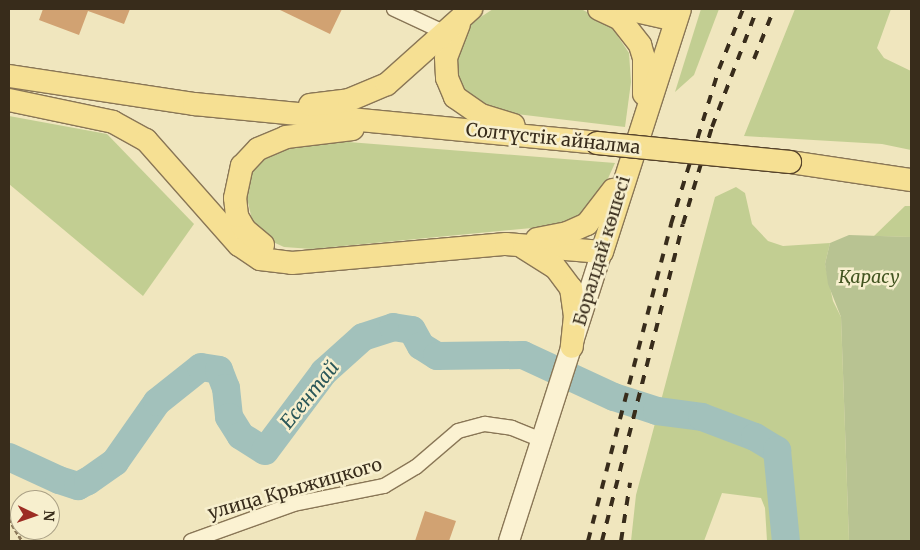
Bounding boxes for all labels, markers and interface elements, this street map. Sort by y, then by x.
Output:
street label: Солтүстік айналма [465,119,641,159]
street label: Боралдай көшесі [569,173,635,329]
park label: Қарасу [838,266,900,288]
water label: Есентай [276,357,344,433]
street label: улица Крыжицкого [206,454,384,524]
north arrow [10,490,60,540]
text: N [40,510,58,522]

